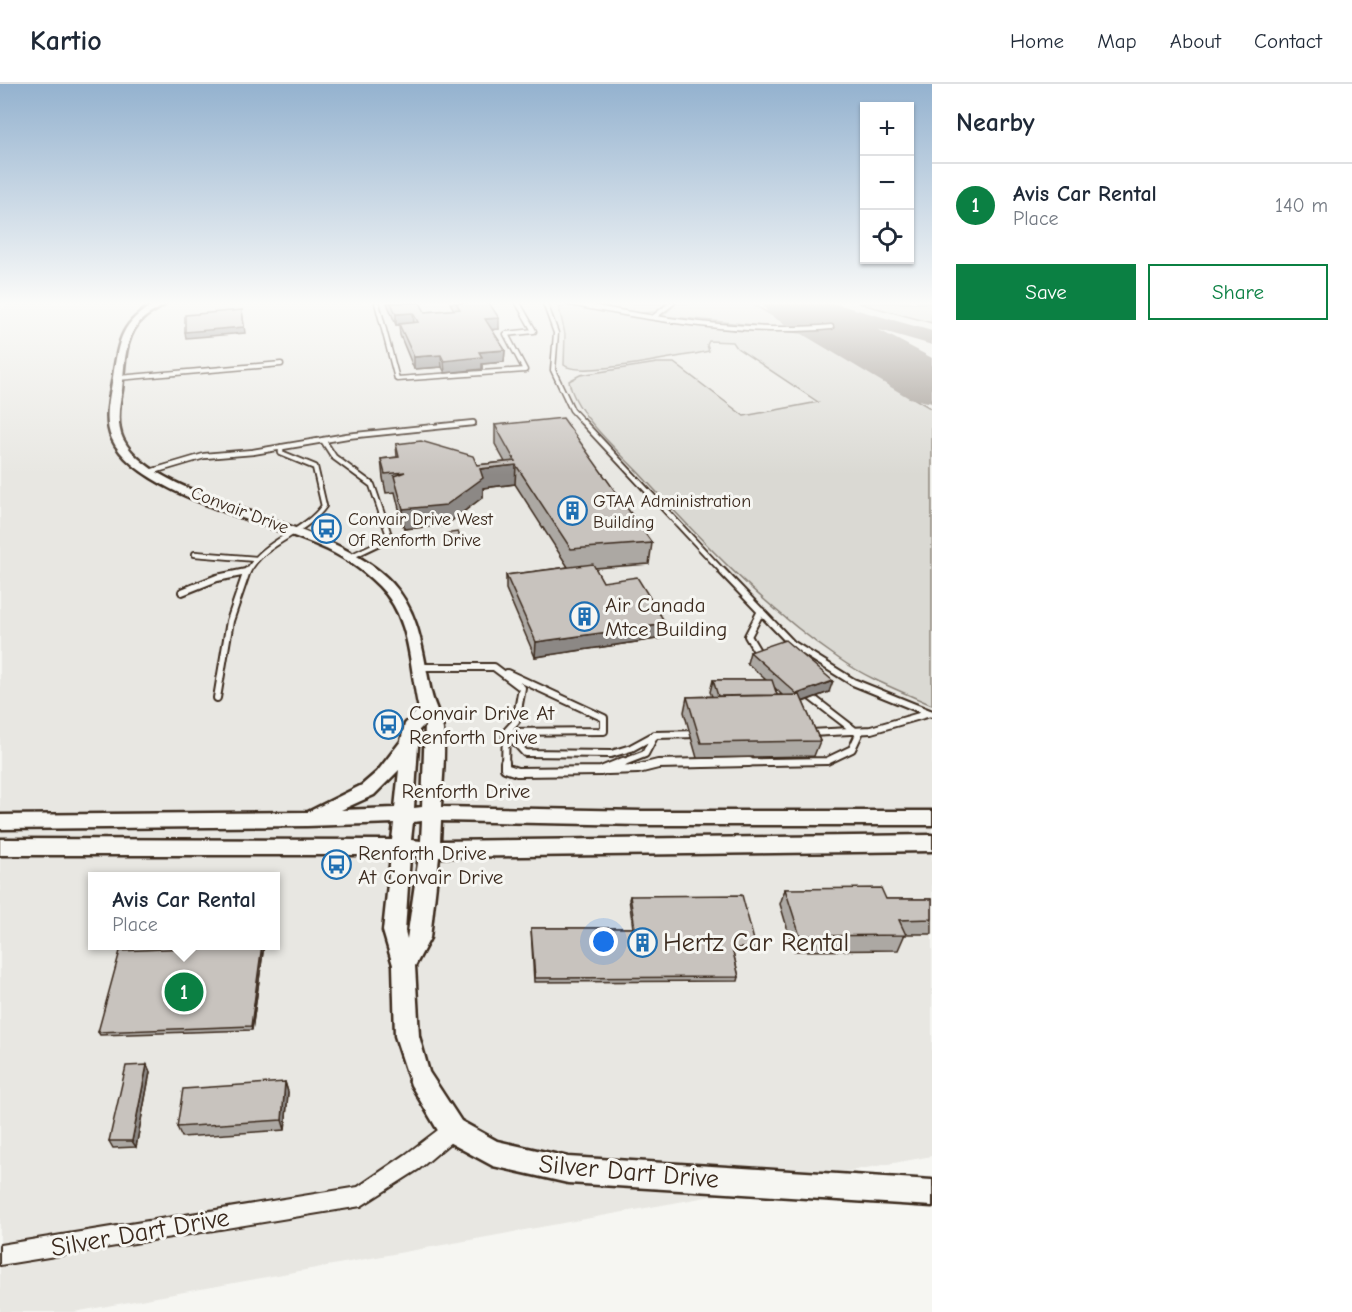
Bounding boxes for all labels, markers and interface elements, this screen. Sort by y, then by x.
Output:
text: Kartio [30,25,102,57]
text: Home [1010,29,1064,53]
text: Map [1097,29,1137,53]
text: About [1170,29,1221,53]
text: Contact [1254,29,1322,53]
map controls [860,102,914,264]
button: + [860,102,914,156]
text: Nearby [956,108,1035,138]
button: − [860,156,914,210]
text: Avis Car Rental [1013,181,1157,207]
text: 1 [972,194,979,217]
text: 140 m [1275,194,1328,217]
text: Place [1013,207,1059,230]
button: locate [860,210,914,264]
button: Save [956,264,1136,320]
button: Share [1148,264,1328,320]
street label: Convair Drive [188,482,292,539]
place label: GTAA Administration Building [593,491,751,533]
building icon: GTAA Administration Building [556,495,588,527]
place label: Convair Drive West Of Renforth Drive [348,509,494,551]
bus stop icon: Convair Drive West Of Renforth Drive [311,513,343,545]
place label: Air Canada Mtce Building [605,593,727,641]
building icon: Air Canada Mtce Building [568,601,600,633]
place label: Convair Drive At Renforth Drive [409,701,555,749]
bus stop icon: Convair Drive At Renforth Drive [372,709,404,741]
street label: Renforth Drive [402,779,530,803]
place label: Renforth Drive At Convair Drive [358,841,503,889]
bus stop icon: Renforth Drive At Convair Drive [321,849,353,881]
popup [88,872,280,950]
text: Avis Car Rental [112,887,256,913]
text: Place [112,913,158,936]
building icon: Hertz Car Rental [626,926,658,958]
your location [589,927,618,956]
place label: Hertz Car Rental [663,928,849,958]
pin: 1 [164,970,204,1014]
street label: Silver Dart Drive [538,1149,720,1195]
street label: Silver Dart Drive [49,1203,232,1263]

